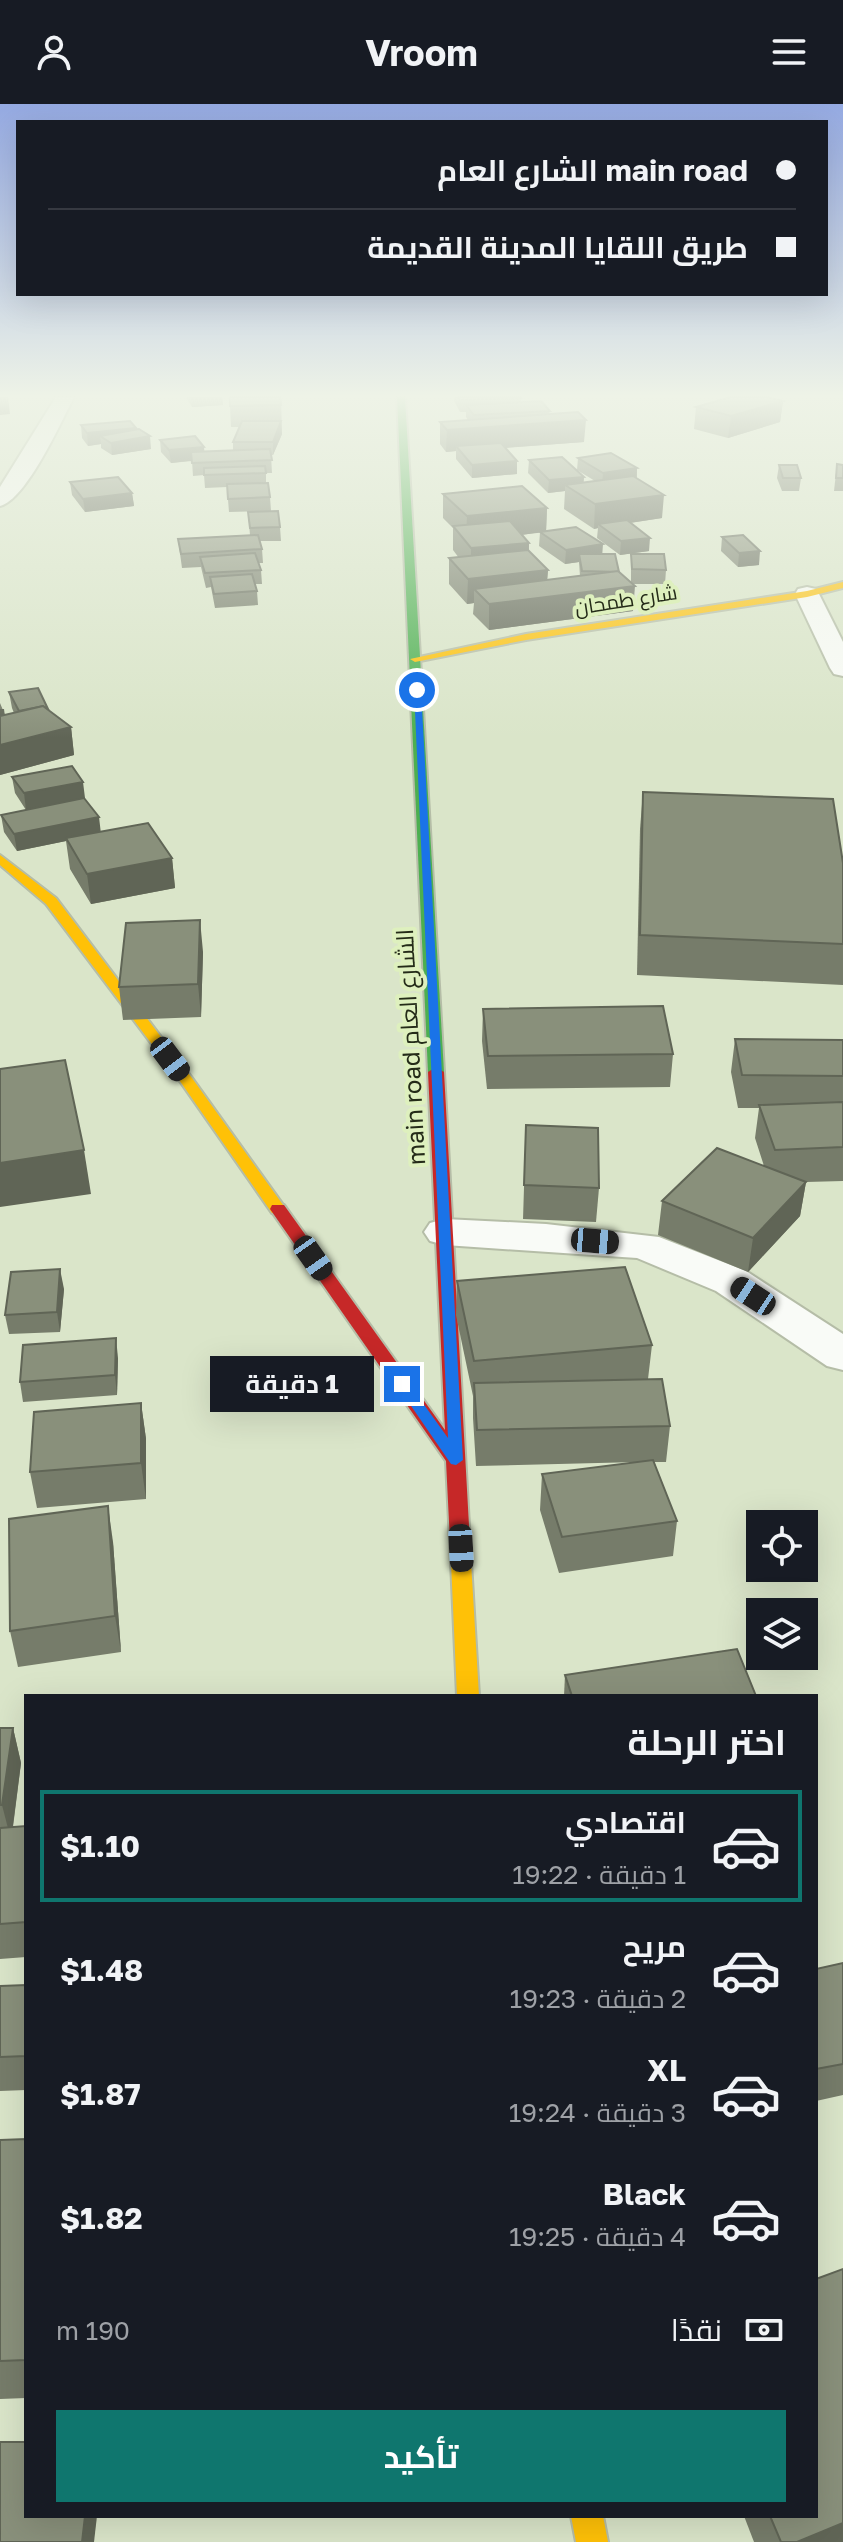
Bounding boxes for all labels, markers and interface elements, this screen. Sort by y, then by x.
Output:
icon: person [32,30,76,74]
icon: menu [767,30,811,74]
text: Vroom [365,31,478,74]
text: main road الشارع العام [437,152,748,188]
text: طريق اللقايا المدينة القديمة [367,229,748,265]
street label: شارع طمحان [573,579,679,622]
route start [399,672,435,708]
street label: main road الشارع العام [389,928,433,1166]
car [146,1033,194,1085]
car [570,1227,620,1255]
car [289,1231,337,1285]
car [726,1273,780,1319]
callout: 1 دقيقة [210,1356,374,1412]
route end [384,1366,420,1402]
text: 1 دقيقة [245,1368,339,1399]
map controls [746,1510,818,1670]
button: locate [746,1510,818,1582]
car [448,1523,474,1573]
button: layers [746,1598,818,1670]
text: اختر الرحلة [627,1720,786,1763]
text: اقتصادي [565,1804,686,1840]
icon: car [710,1810,782,1882]
text: $1.10 [60,1828,140,1864]
text: 1 دقيقة · 19:22 [512,1859,686,1890]
text: مريح [623,1928,686,1964]
icon: car [710,1934,782,2006]
text: $1.48 [60,1952,143,1988]
text: 2 دقيقة · 19:23 [510,1983,686,2014]
text: XL [647,2052,686,2088]
icon: car [710,2058,782,2130]
text: $1.87 [60,2076,141,2112]
text: 3 دقيقة · 19:24 [509,2097,686,2128]
text: Black [603,2176,686,2212]
icon: car [710,2182,782,2254]
text: $1.82 [60,2200,143,2236]
text: 4 دقيقة · 19:25 [509,2221,686,2252]
icon: cash [742,2308,786,2352]
text: نقدًا [671,2312,722,2348]
text: 190 m [56,2315,130,2346]
button: تأكيد [56,2410,786,2502]

